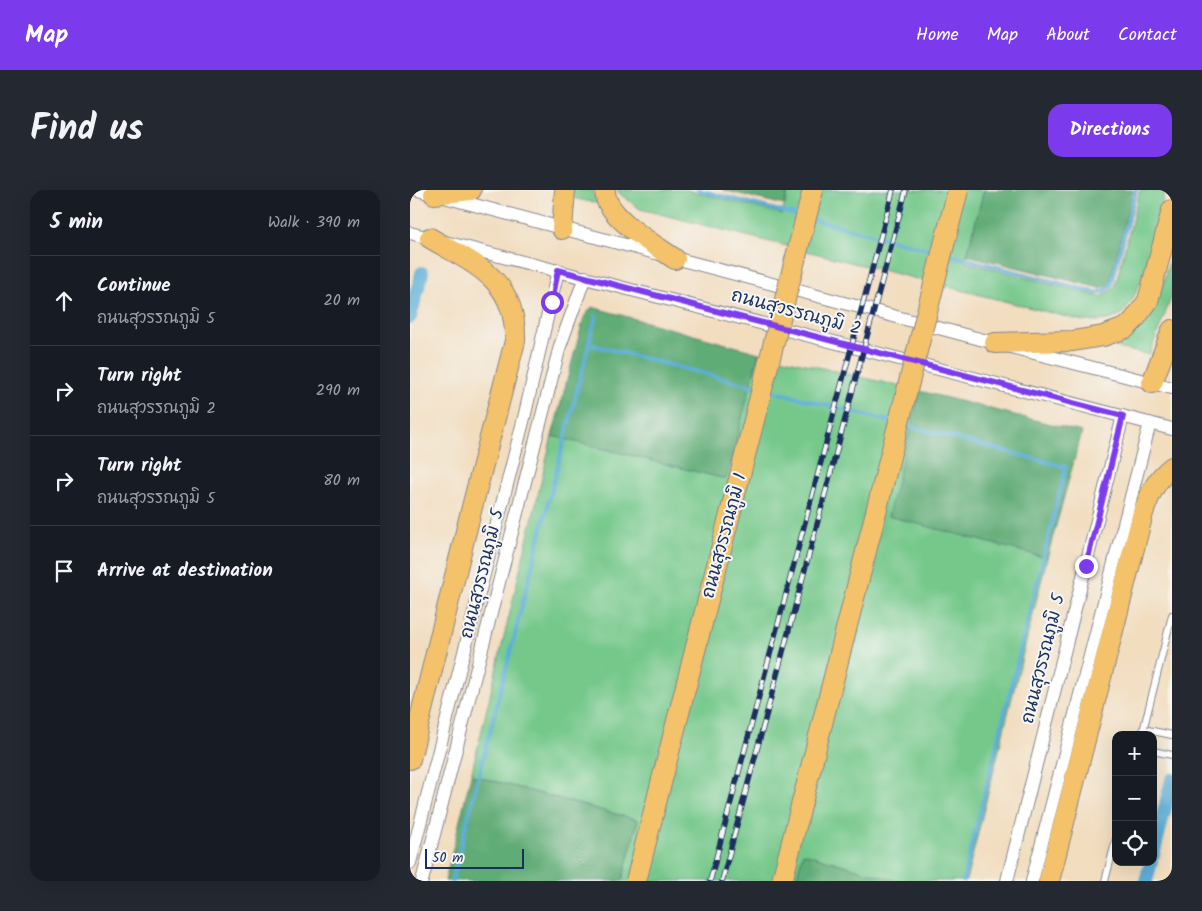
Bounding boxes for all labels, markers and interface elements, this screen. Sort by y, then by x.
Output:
text: Map [25,16,68,55]
text: Home [916,21,959,50]
text: Map [987,21,1018,50]
text: About [1046,21,1090,50]
text: Contact [1118,21,1177,50]
text: Find us [30,102,143,158]
button: Directions [1048,104,1172,157]
text: 5 min [50,206,103,239]
text: Walk · 390 m [268,210,360,235]
text: Continue [97,271,170,301]
street label: ถนนสุวรรณภูมิ 2 [728,282,864,344]
icon: ahead [50,287,78,315]
text: 20 m [324,288,360,313]
route start [541,291,564,314]
text: ถนนสุวรรณภูมิ 5 [97,306,215,331]
text: Turn right [97,361,182,391]
icon: right [50,377,78,405]
text: 290 m [316,378,360,403]
text: ถนนสุวรรณภูมิ 2 [97,396,216,421]
text: Turn right [97,451,182,481]
icon: right [50,467,78,495]
text: 80 m [323,468,360,493]
street label: ถนนสุวรรณภูมิ 1 [694,470,756,602]
text: ถนนสุวรรณภูมิ 5 [97,486,215,511]
street label: ถนนสุวรรณภูมิ 5 [453,505,513,642]
route end [1075,555,1098,578]
text: Arrive at destination [97,556,273,586]
icon: arrive [50,557,78,585]
street label: ถนนสุวรรณภูมิ 5 [1014,590,1074,727]
map controls [1112,731,1157,866]
button: + [1112,731,1157,776]
button: − [1112,776,1157,821]
button: locate [1112,821,1157,866]
scale bar [425,846,524,869]
text: 50 m [432,847,463,869]

